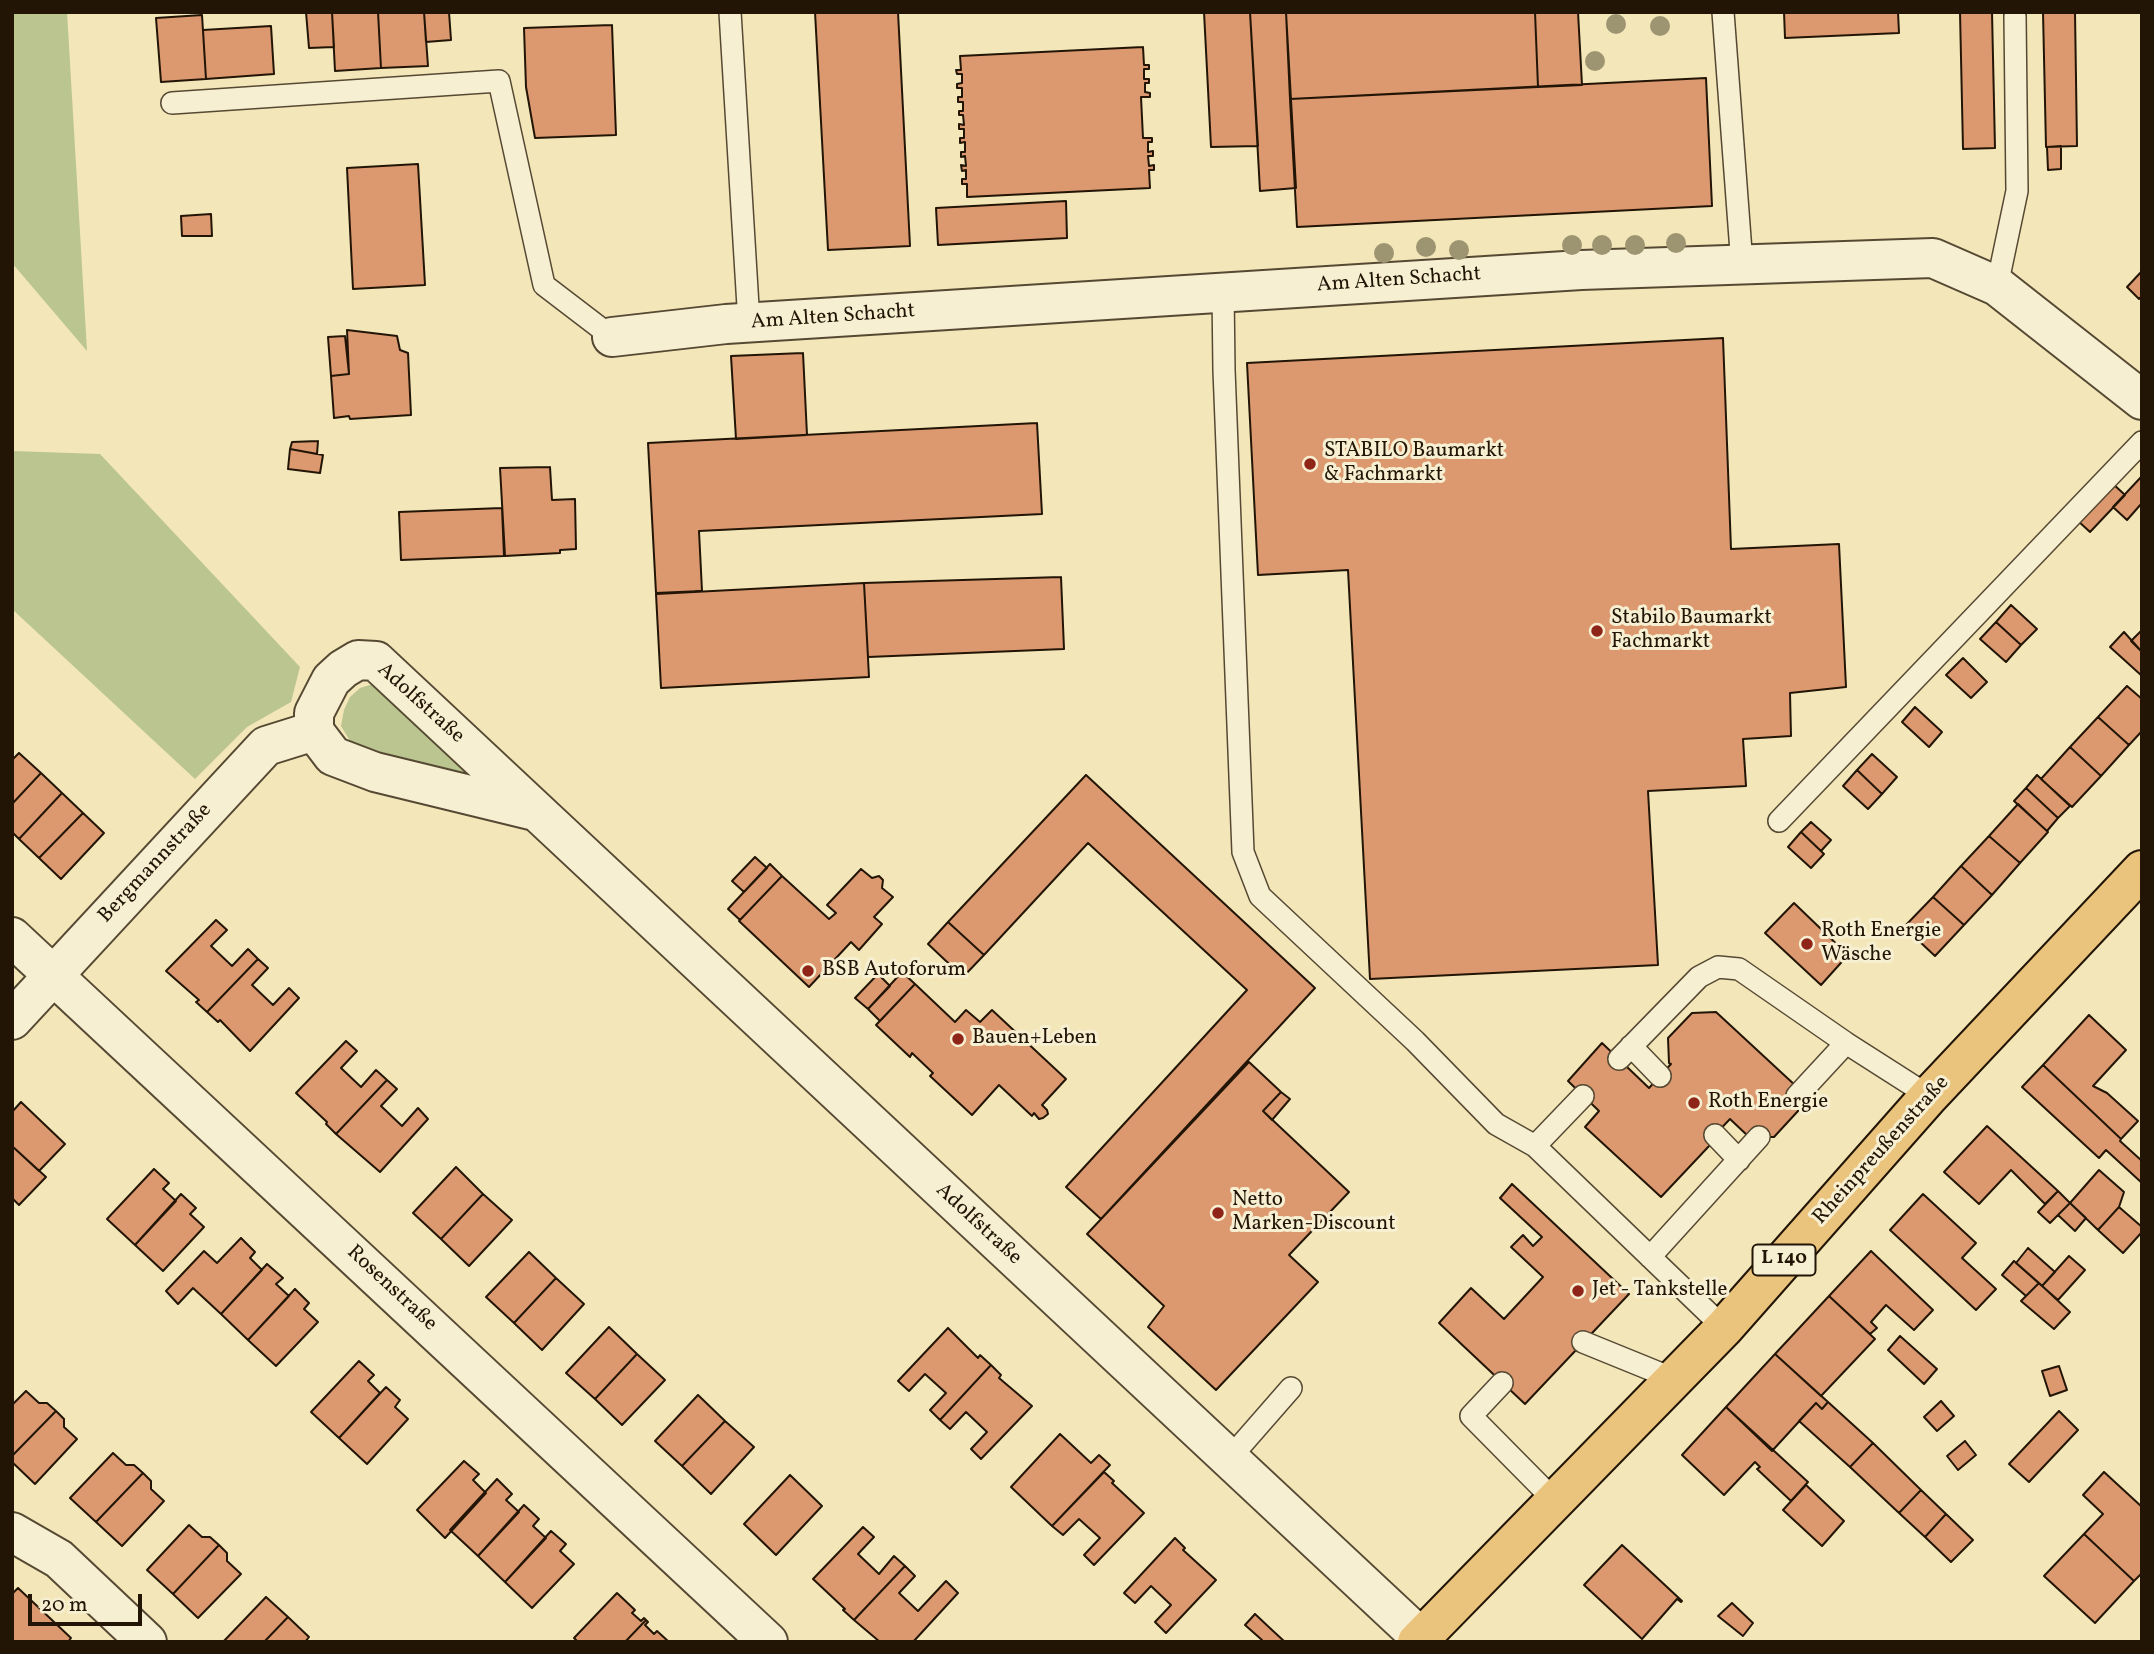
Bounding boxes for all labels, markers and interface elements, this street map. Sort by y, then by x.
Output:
street label: Am Alten Schacht [1316,263,1482,299]
street label: Am Alten Schacht [750,300,916,336]
place label: STABILO Baumarkt & Fachmarkt [1324,439,1504,489]
marker: STABILO Baumarkt & Fachmarkt [1302,456,1318,472]
place label: Stabilo Baumarkt Fachmarkt [1611,606,1772,656]
marker: Stabilo Baumarkt Fachmarkt [1589,623,1605,639]
street label: Adolfstraße [371,658,469,750]
street label: Bergmannstraße [94,799,218,929]
place label: Roth Energie Wäsche [1821,919,1941,969]
marker: Roth Energie Wäsche [1799,936,1815,952]
place label: BSB Autoforum [822,958,966,984]
marker: BSB Autoforum [800,963,816,979]
place label: Bauen+Leben [972,1026,1097,1052]
marker: Bauen+Leben [950,1031,966,1047]
street label: Rheinpreußenstraße [1809,1071,1955,1231]
place label: Roth Energie [1708,1090,1828,1116]
marker: Roth Energie [1686,1095,1702,1111]
street label: Adolfstraße [930,1179,1026,1271]
place label: Netto Marken-Discount [1232,1188,1396,1238]
marker: Netto Marken-Discount [1210,1205,1226,1221]
street label: Rosenstraße [340,1241,442,1337]
road number: L 140 [1752,1244,1816,1276]
place label: Jet - Tankstelle [1592,1278,1728,1304]
marker: Jet - Tankstelle [1570,1283,1586,1299]
scale bar [32,1580,145,1624]
text: 20 m [41,1591,87,1620]

